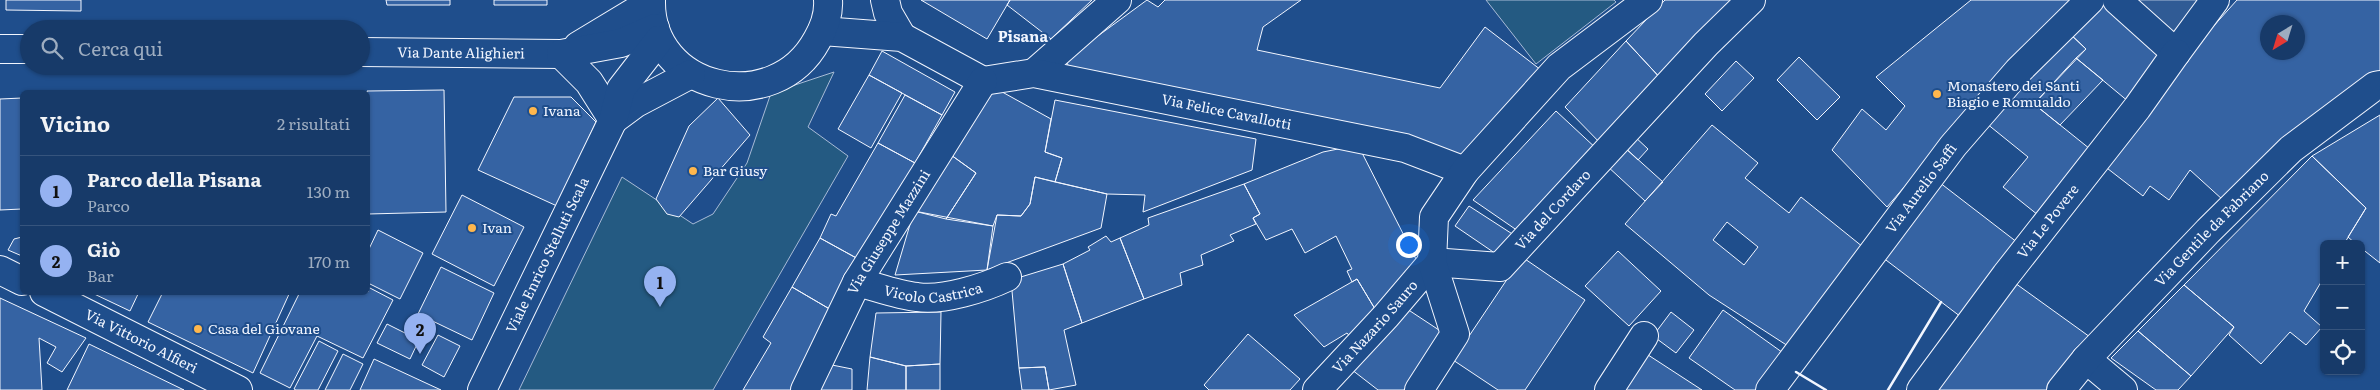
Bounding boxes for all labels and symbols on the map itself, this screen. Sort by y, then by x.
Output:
north arrow [2260,15,2305,60]
district label: Pisana [998,24,1048,47]
street label: Via Dante Alighieri [397,41,525,63]
place label: Monastero dei Santi Biagio e Romualdo [1947,75,2080,111]
street label: Via Felice Cavallotti [1160,88,1294,134]
marker: Monastero dei Santi Biagio e Romualdo [1931,88,1943,100]
place label: Ivana [543,100,581,120]
marker: Ivana [527,105,539,117]
street label: Via Aurelio Saffi [1880,139,1961,237]
place label: Bar Giusy [703,160,768,180]
street label: Via del Cordaro [1510,164,1594,254]
marker: Bar Giusy [687,165,699,177]
street label: Via Giuseppe Mazzini [842,165,934,297]
street label: Via Gentile da Fabriano [2149,166,2273,290]
street label: Viale Enrico Stelluti Scala [500,173,593,336]
street label: Via Le Povere [2012,180,2083,262]
place label: Ivan [482,217,512,237]
marker: Ivan [466,222,478,234]
your location [1396,232,1422,258]
pin: 1 [644,266,676,307]
street label: Via Nazario Sauro [1327,275,1422,377]
street label: Vicolo Castrica [882,276,985,307]
street label: Via Vittorio Alfieri [82,303,202,377]
pin: 2 [404,313,436,354]
place label: Casa del Giovane [208,318,320,338]
marker: Casa del Giovane [192,323,204,335]

